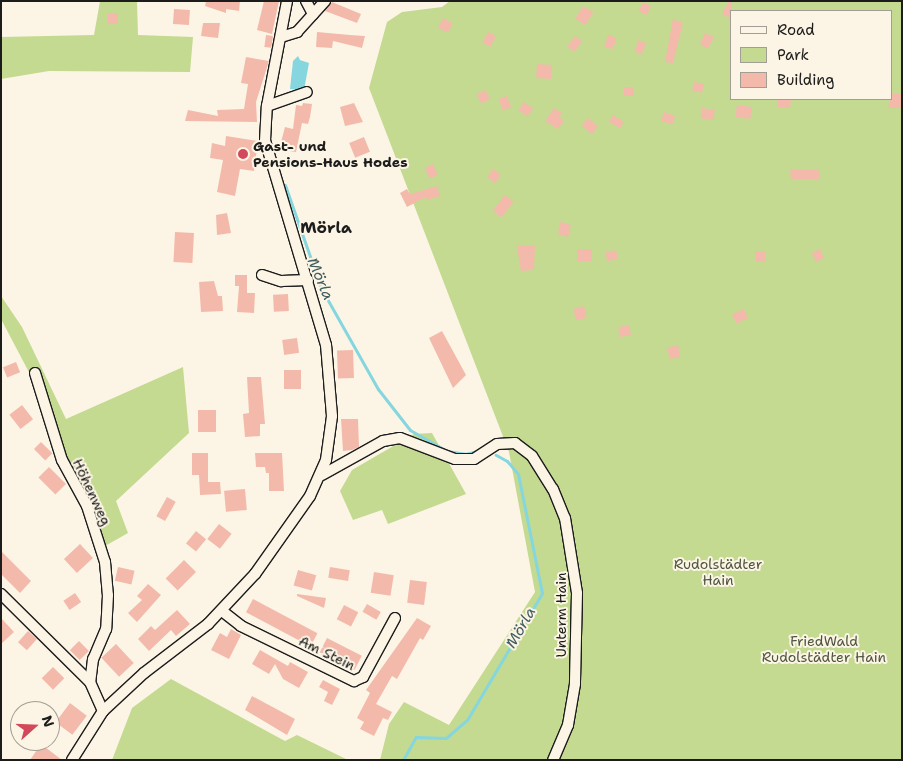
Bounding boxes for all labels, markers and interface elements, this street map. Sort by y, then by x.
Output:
legend [730,10,893,100]
text: Road [777,20,815,40]
text: Park [777,45,809,65]
text: Building [777,70,834,90]
place label: Gast- und Pensions-Haus Hodes [253,138,408,170]
marker: Gast- und Pensions-Haus Hodes [237,148,249,160]
district label: Mörla [300,218,352,238]
water label: Mörla [303,255,337,303]
street label: Höhenweg [69,456,115,528]
park label: Rudolstädter Hain [674,556,762,588]
street label: Unterm Hain [553,572,569,658]
water label: Mörla [502,604,540,652]
street label: Am Stein [296,632,358,674]
park label: FriedWald Rudolstädter Hain [762,633,886,666]
north arrow [10,701,60,751]
text: N [38,713,59,730]

